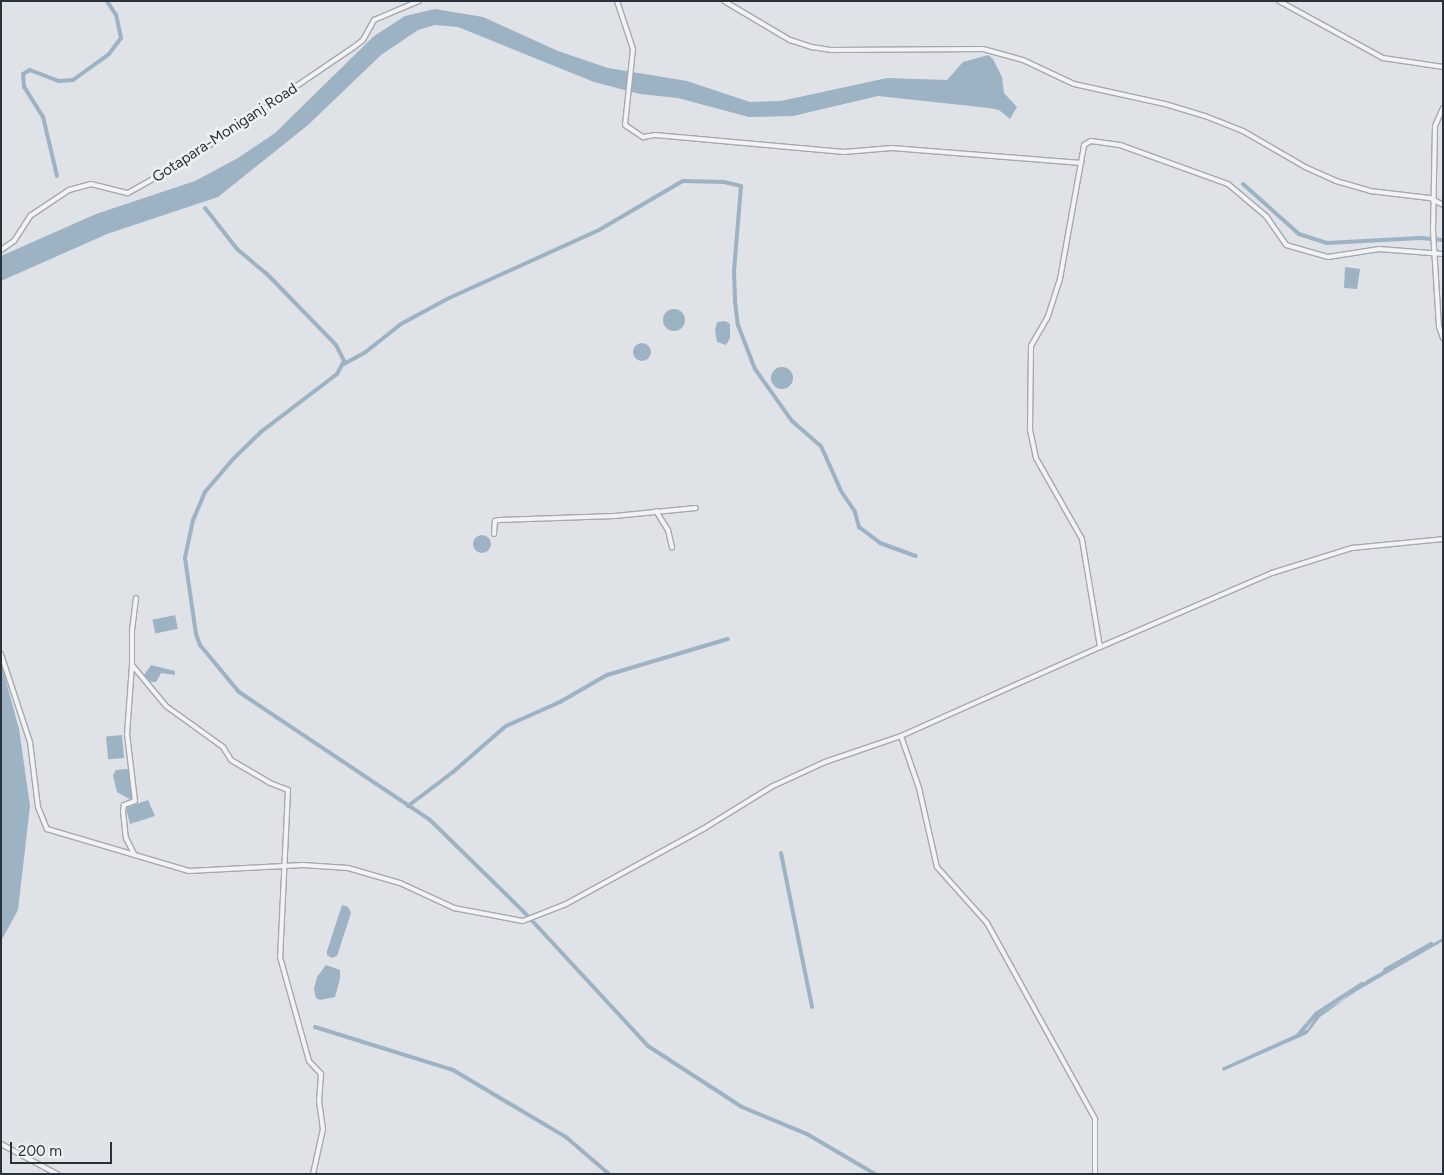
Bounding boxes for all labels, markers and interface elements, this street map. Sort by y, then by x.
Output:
street label: Gotapara-Moniganj Road [149,79,301,187]
scale bar [12,1132,115,1164]
text: 200 m [18,1142,62,1160]

